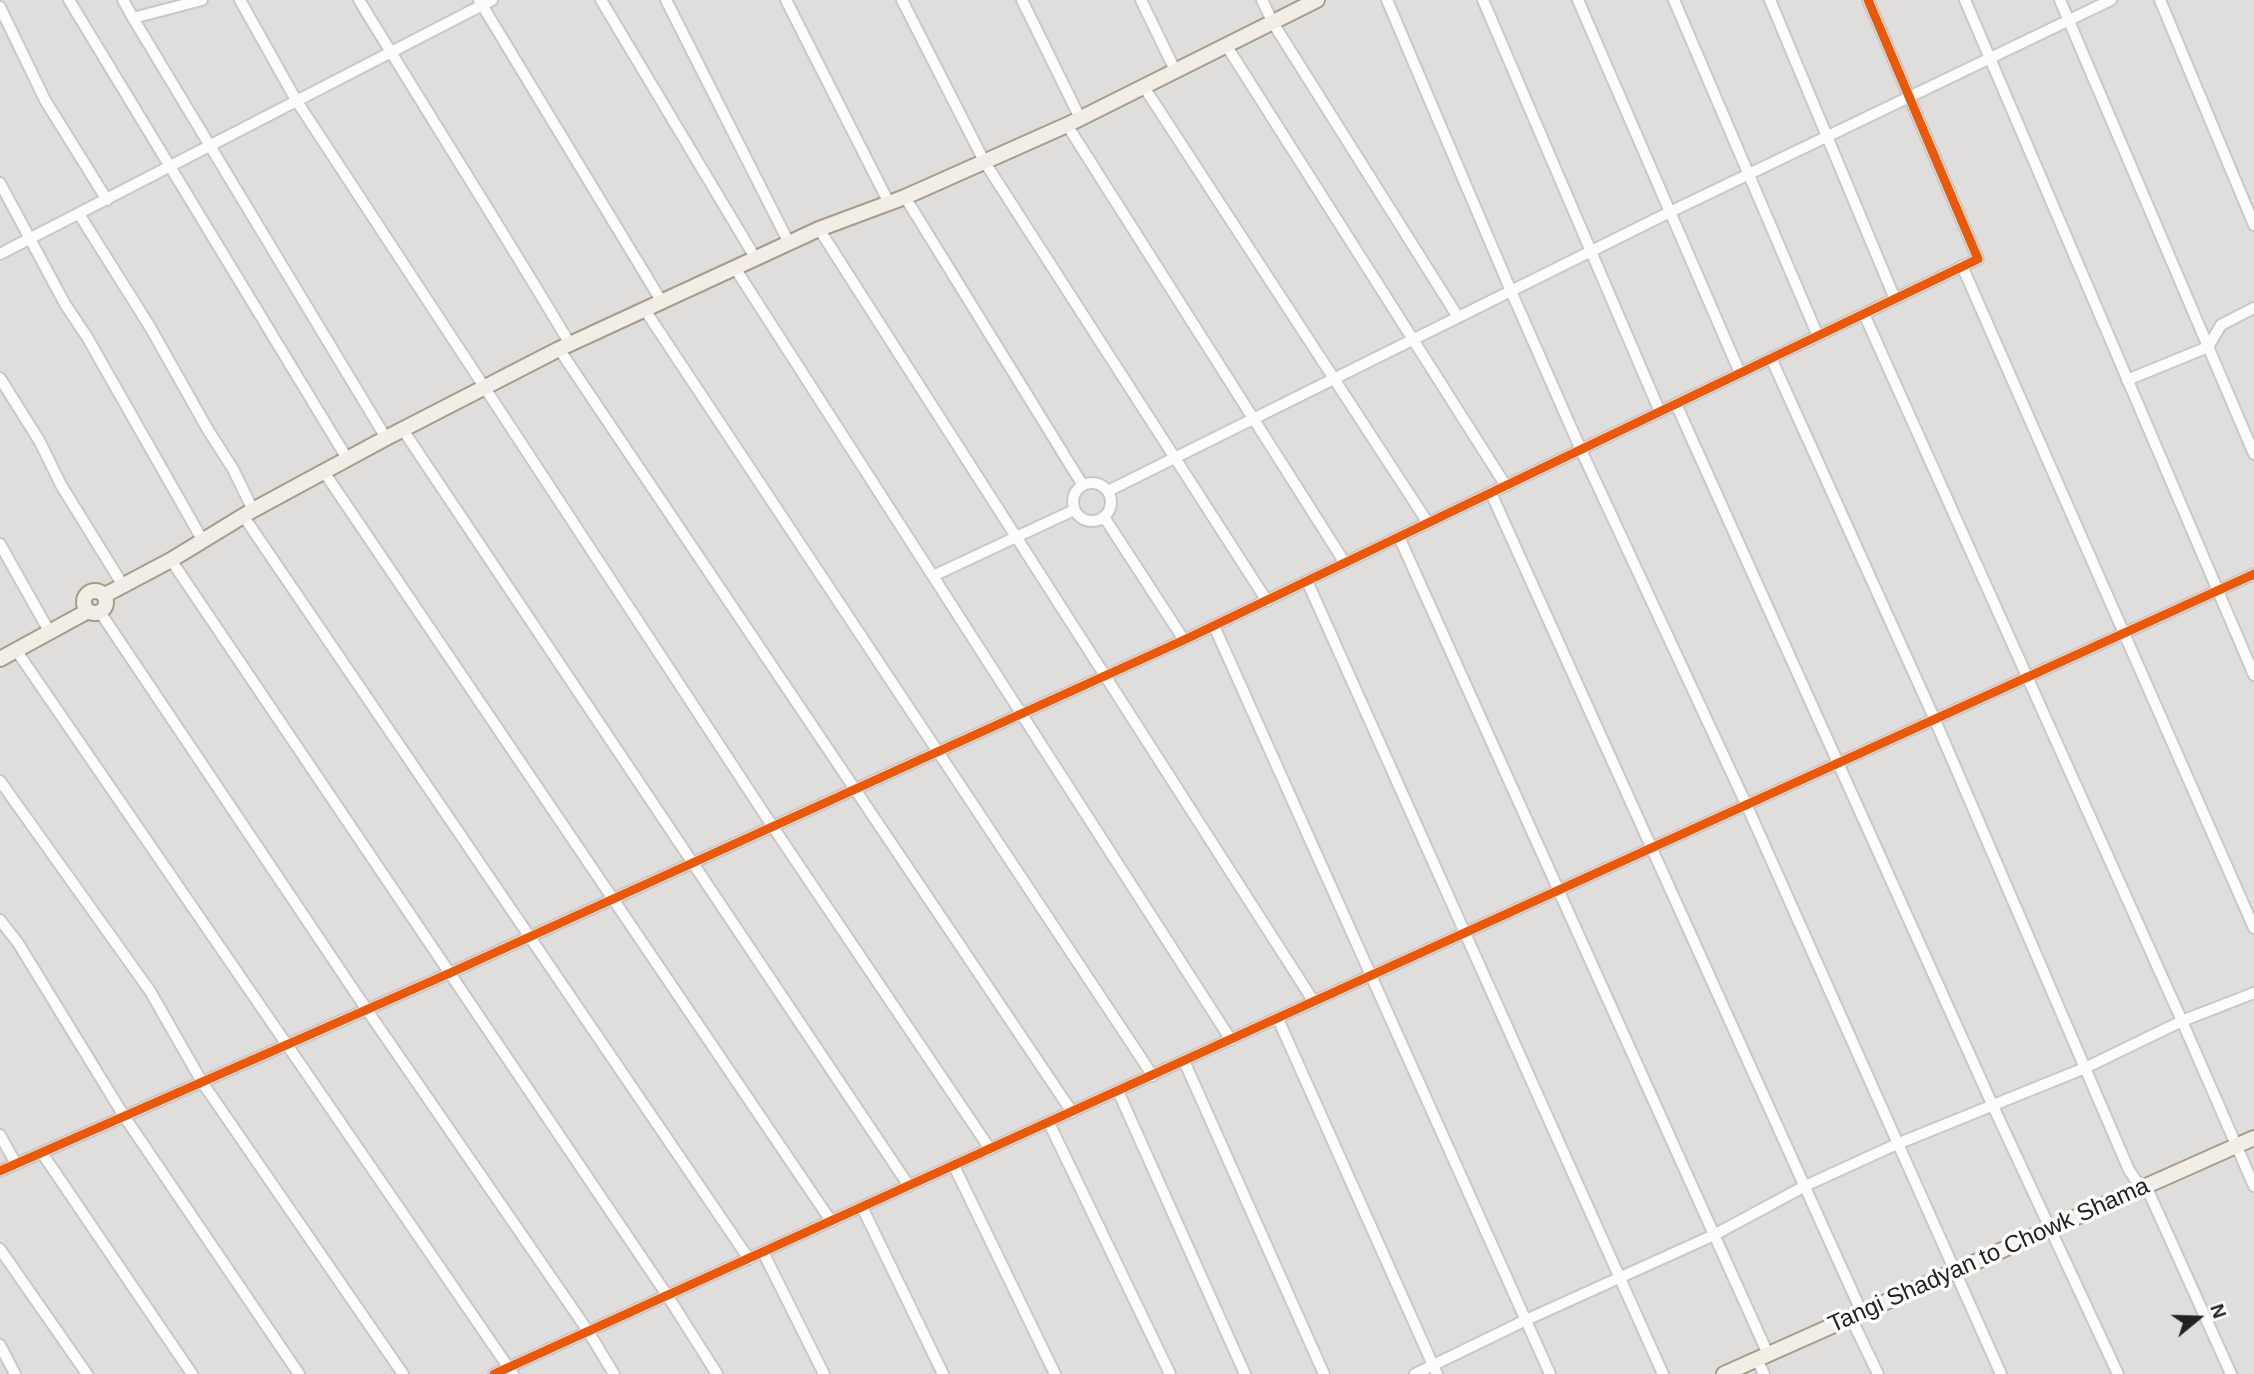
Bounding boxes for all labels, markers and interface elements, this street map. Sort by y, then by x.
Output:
street label: Tangi Shadyan to Chowk Shama [1824,1172,2154,1340]
north arrow [2163,1283,2233,1353]
text: N [2206,1301,2230,1321]

